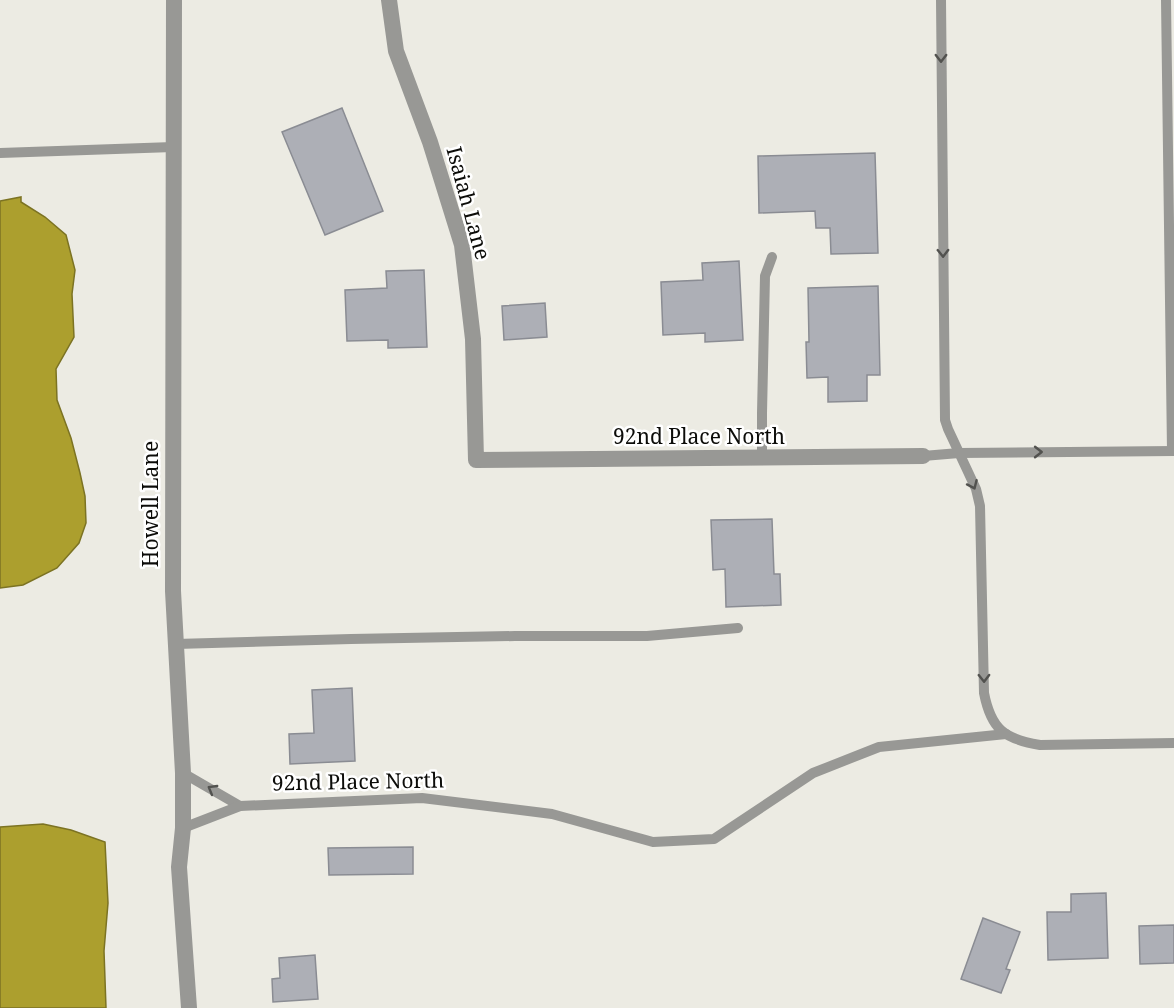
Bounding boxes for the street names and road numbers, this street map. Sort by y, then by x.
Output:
street label: Isaiah Lane [440,143,498,263]
street label: 92nd Place North [613,422,785,450]
street label: Howell Lane [136,441,164,567]
street label: 92nd Place North [272,765,444,797]

